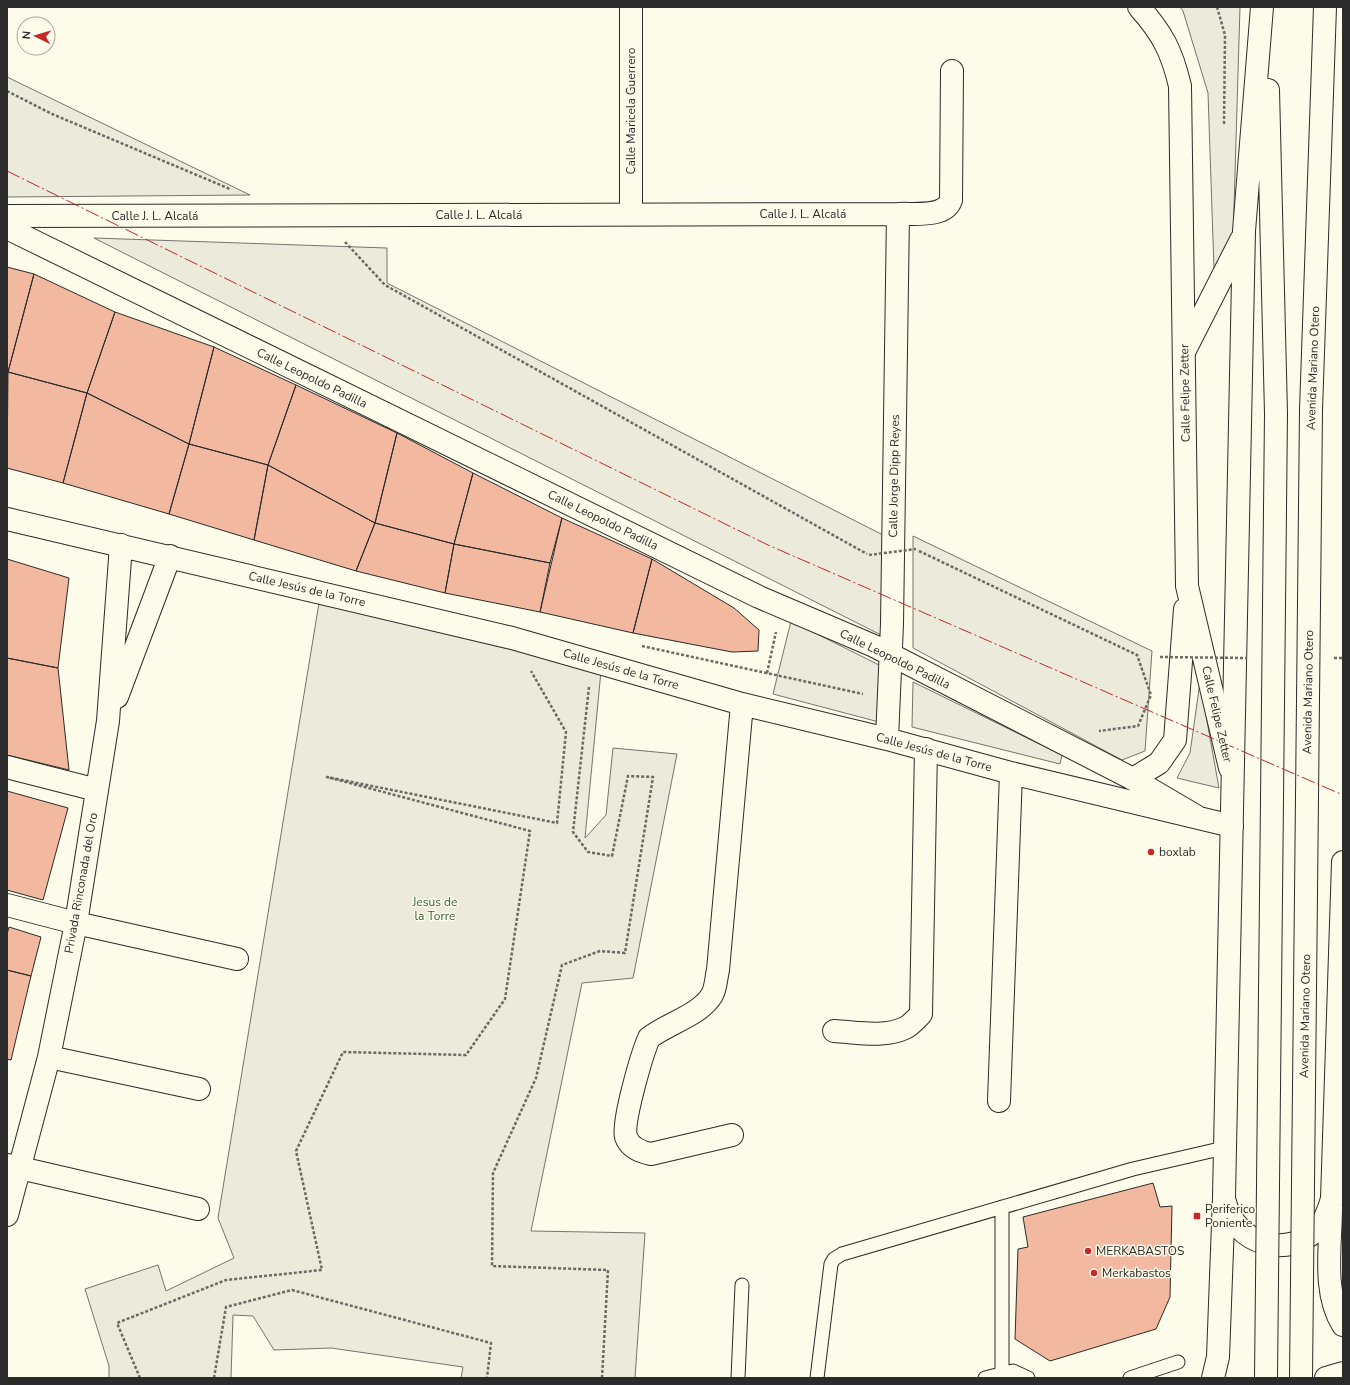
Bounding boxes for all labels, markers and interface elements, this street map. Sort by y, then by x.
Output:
north arrow [16,16,56,56]
text: N [19,30,34,40]
street label: Calle Maricela Guerrero [623,47,639,174]
street label: Calle J. L. Alcalá [760,206,846,222]
street label: Calle J. L. Alcalá [436,207,522,223]
street label: Calle J. L. Alcalá [112,208,198,224]
street label: Avenida Mariano Otero [1303,305,1323,430]
street label: Calle Felipe Zetter [1176,343,1194,442]
street label: Calle Leopoldo Padilla [254,344,370,412]
street label: Calle Jorge Dipp Reyes [885,414,903,538]
street label: Calle Leopoldo Padilla [545,486,661,554]
street label: Calle Jesús de la Torre [247,568,367,610]
street label: Calle Leopoldo Padilla [837,625,953,693]
street label: Avenida Mariano Otero [1299,629,1317,754]
street label: Calle Jesús de la Torre [561,645,681,693]
street label: Calle Felipe Zetter [1198,664,1236,764]
street label: Calle Jesús de la Torre [874,729,994,775]
street label: Privada Rinconada del Oro [61,811,101,955]
place label: boxlab [1159,844,1196,860]
marker: boxlab [1146,847,1156,857]
park label: Jesus de la Torre [411,894,458,924]
street label: Avenida Mariano Otero [1296,953,1314,1078]
place label: Periferico Poniente [1205,1201,1256,1231]
marker: Periferico Poniente [1192,1211,1202,1221]
place label: MERKABASTOS [1096,1243,1184,1259]
marker: MERKABASTOS [1083,1246,1093,1256]
place label: Merkabastos [1102,1265,1171,1281]
marker: Merkabastos [1089,1268,1099,1278]

